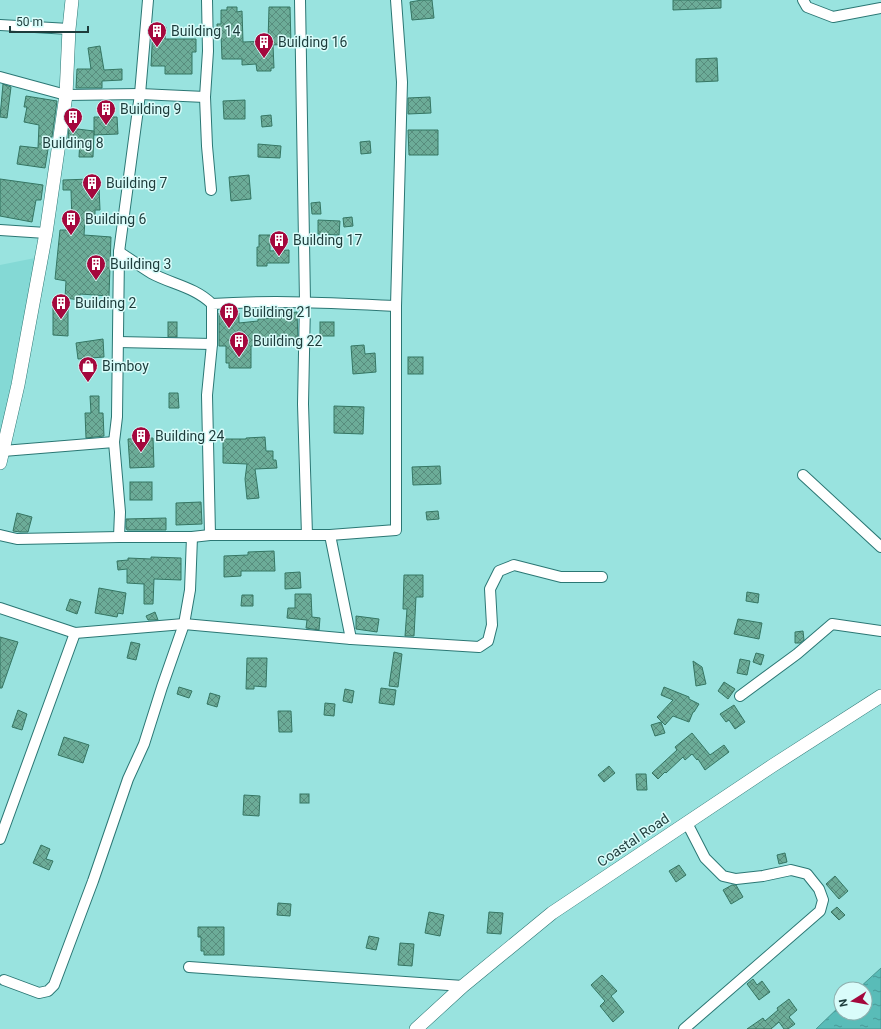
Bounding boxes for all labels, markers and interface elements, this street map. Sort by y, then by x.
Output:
scale bar [10,8,88,34]
text: 50 m [16,15,43,29]
building icon: Building 14 [146,20,168,48]
place label: Building 14 [171,23,240,39]
building icon: Building 16 [253,31,275,59]
place label: Building 16 [278,34,347,50]
building icon: Building 9 [95,98,117,126]
place label: Building 9 [120,101,181,117]
building icon: Building 8 [62,106,84,134]
place label: Building 8 [42,135,104,151]
building icon: Building 7 [81,172,103,200]
place label: Building 7 [106,175,168,191]
building icon: Building 6 [60,208,82,236]
place label: Building 6 [85,211,147,227]
building icon: Building 17 [268,229,290,257]
place label: Building 17 [293,232,362,248]
building icon: Building 3 [85,253,107,281]
place label: Building 3 [110,256,171,272]
building icon: Building 2 [50,292,72,320]
place label: Building 2 [75,295,137,311]
building icon: Building 21 [218,301,240,329]
place label: Building 21 [243,304,312,320]
building icon: Building 22 [228,330,250,358]
place label: Building 22 [253,333,322,349]
shop icon: Bimboy [77,355,99,383]
place label: Bimboy [102,358,149,374]
building icon: Building 24 [130,425,152,453]
place label: Building 24 [155,428,224,444]
street label: Coastal Road [594,810,672,870]
north arrow [833,981,873,1021]
text: N [837,998,851,1008]

